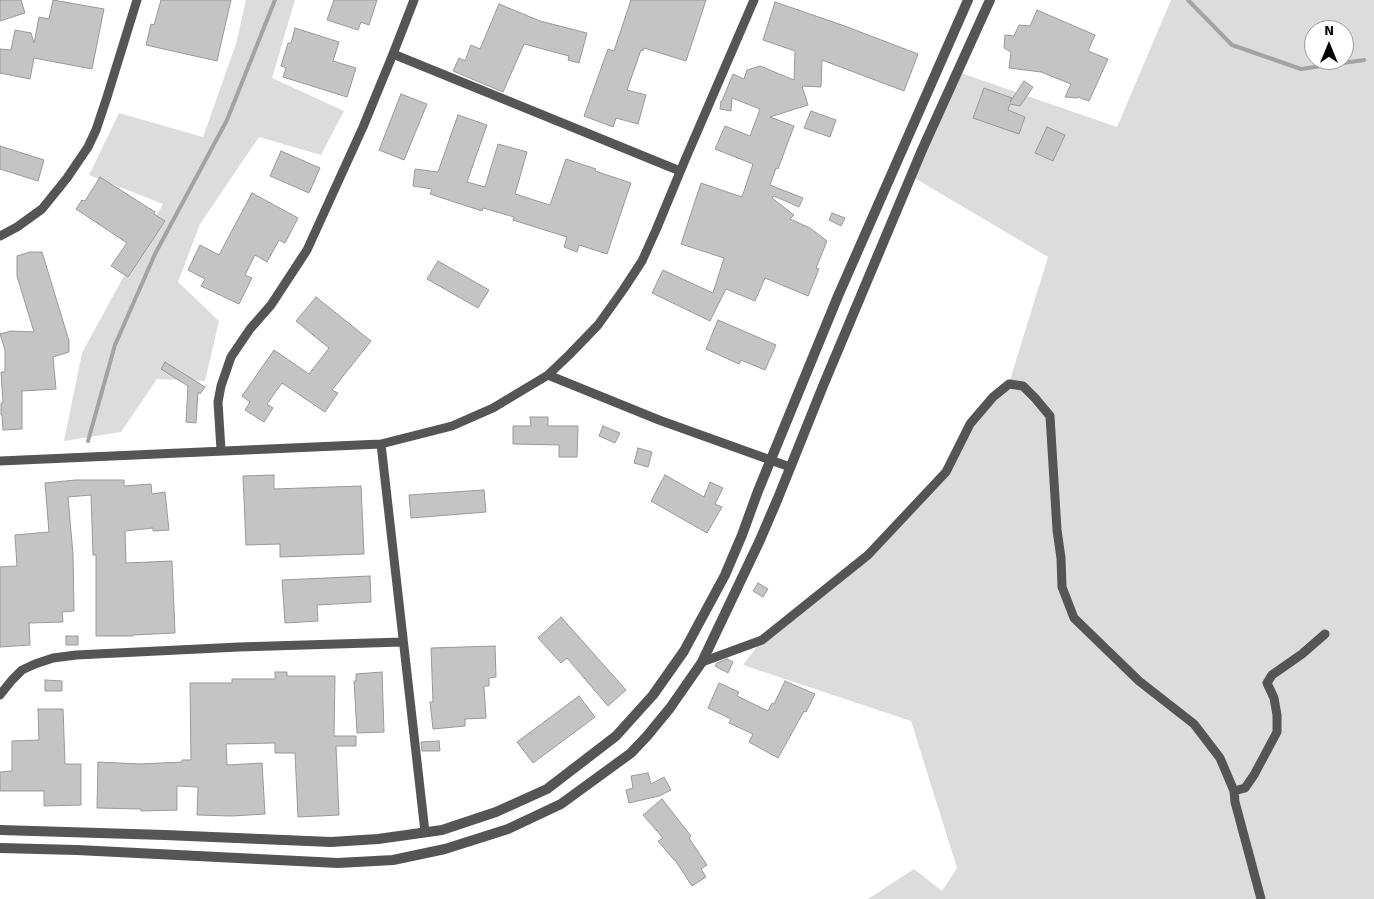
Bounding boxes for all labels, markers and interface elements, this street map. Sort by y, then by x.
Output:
north arrow [1304,20,1354,70]
text: N [1324,22,1334,39]

